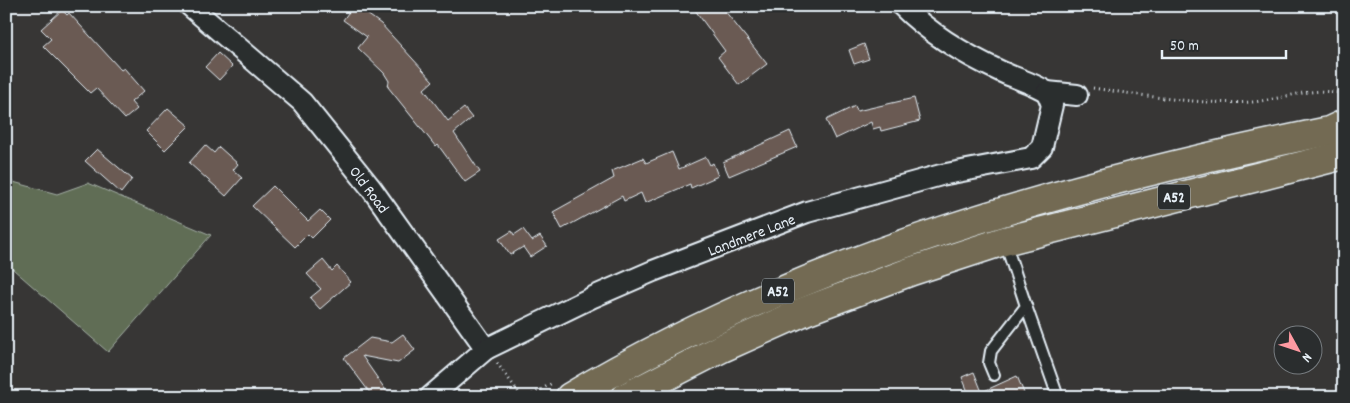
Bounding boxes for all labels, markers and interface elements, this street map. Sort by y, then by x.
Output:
scale bar [1162,28,1286,60]
text: 50 m [1170,36,1199,58]
street label: Old Road [343,162,393,219]
road number: A52 [1158,184,1190,210]
street label: Landmere Lane [705,209,799,264]
road number: A52 [762,278,794,304]
north arrow [1272,326,1322,376]
text: N [1296,348,1316,366]

